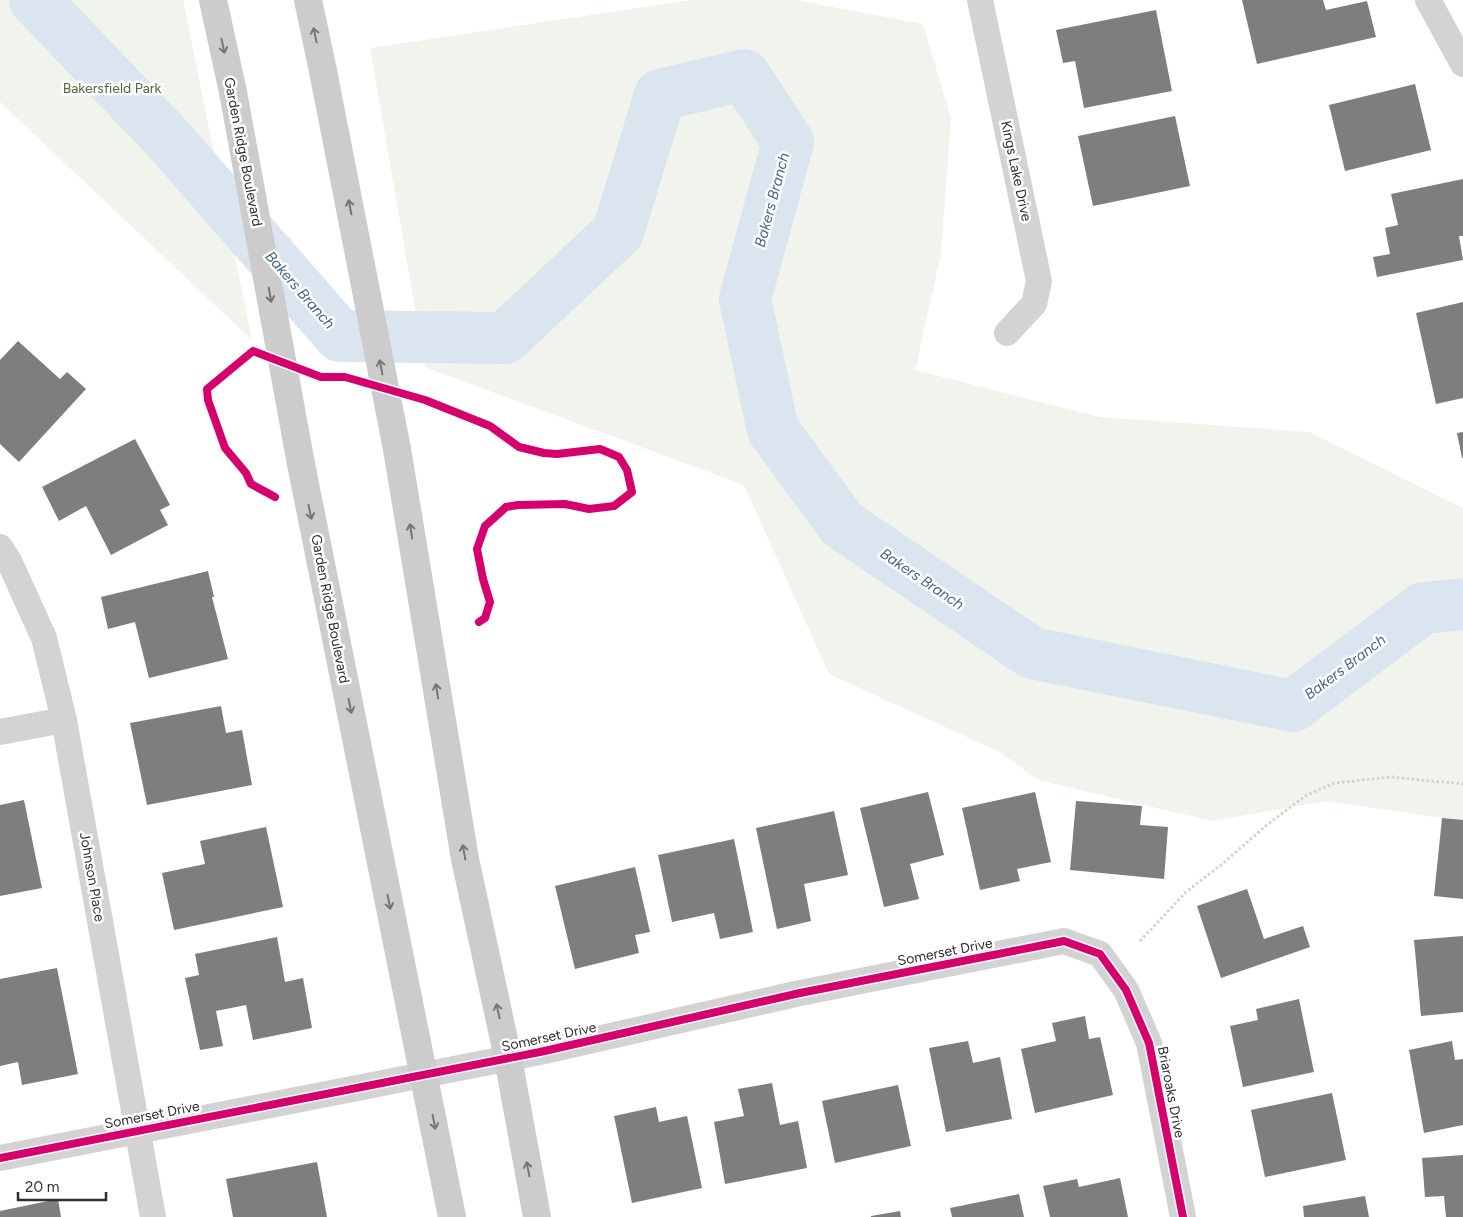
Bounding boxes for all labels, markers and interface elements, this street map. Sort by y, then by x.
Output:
one-way arrow [310,28,319,44]
one-way arrow [219,37,228,53]
street label: Garden Ridge Boulevard [220,76,266,228]
park label: Bakersfield Park [63,80,162,97]
street label: Kings Lake Drive [997,119,1035,223]
water label: Bakers Branch [751,151,793,249]
one-way arrow [344,200,354,216]
water label: Bakers Branch [261,247,339,333]
one-way arrow [265,286,275,302]
one-way arrow [376,359,385,375]
one-way arrow [306,504,316,520]
one-way arrow [405,524,415,540]
street label: Garden Ridge Boulevard [307,533,353,685]
water label: Bakers Branch [877,544,967,614]
water label: Bakers Branch [1301,631,1389,703]
one-way arrow [432,684,442,700]
one-way arrow [345,697,355,713]
street label: Johnson Place [76,831,108,923]
one-way arrow [459,844,469,860]
one-way arrow [385,893,395,909]
street label: Somerset Drive [896,934,994,970]
one-way arrow [492,1003,502,1019]
street label: Somerset Drive [500,1019,598,1055]
street label: Briaroaks Drive [1154,1045,1188,1140]
street label: Somerset Drive [103,1097,201,1133]
one-way arrow [430,1114,439,1130]
one-way arrow [523,1161,533,1177]
scale bar [18,1170,105,1202]
text: 20 m [25,1178,59,1196]

